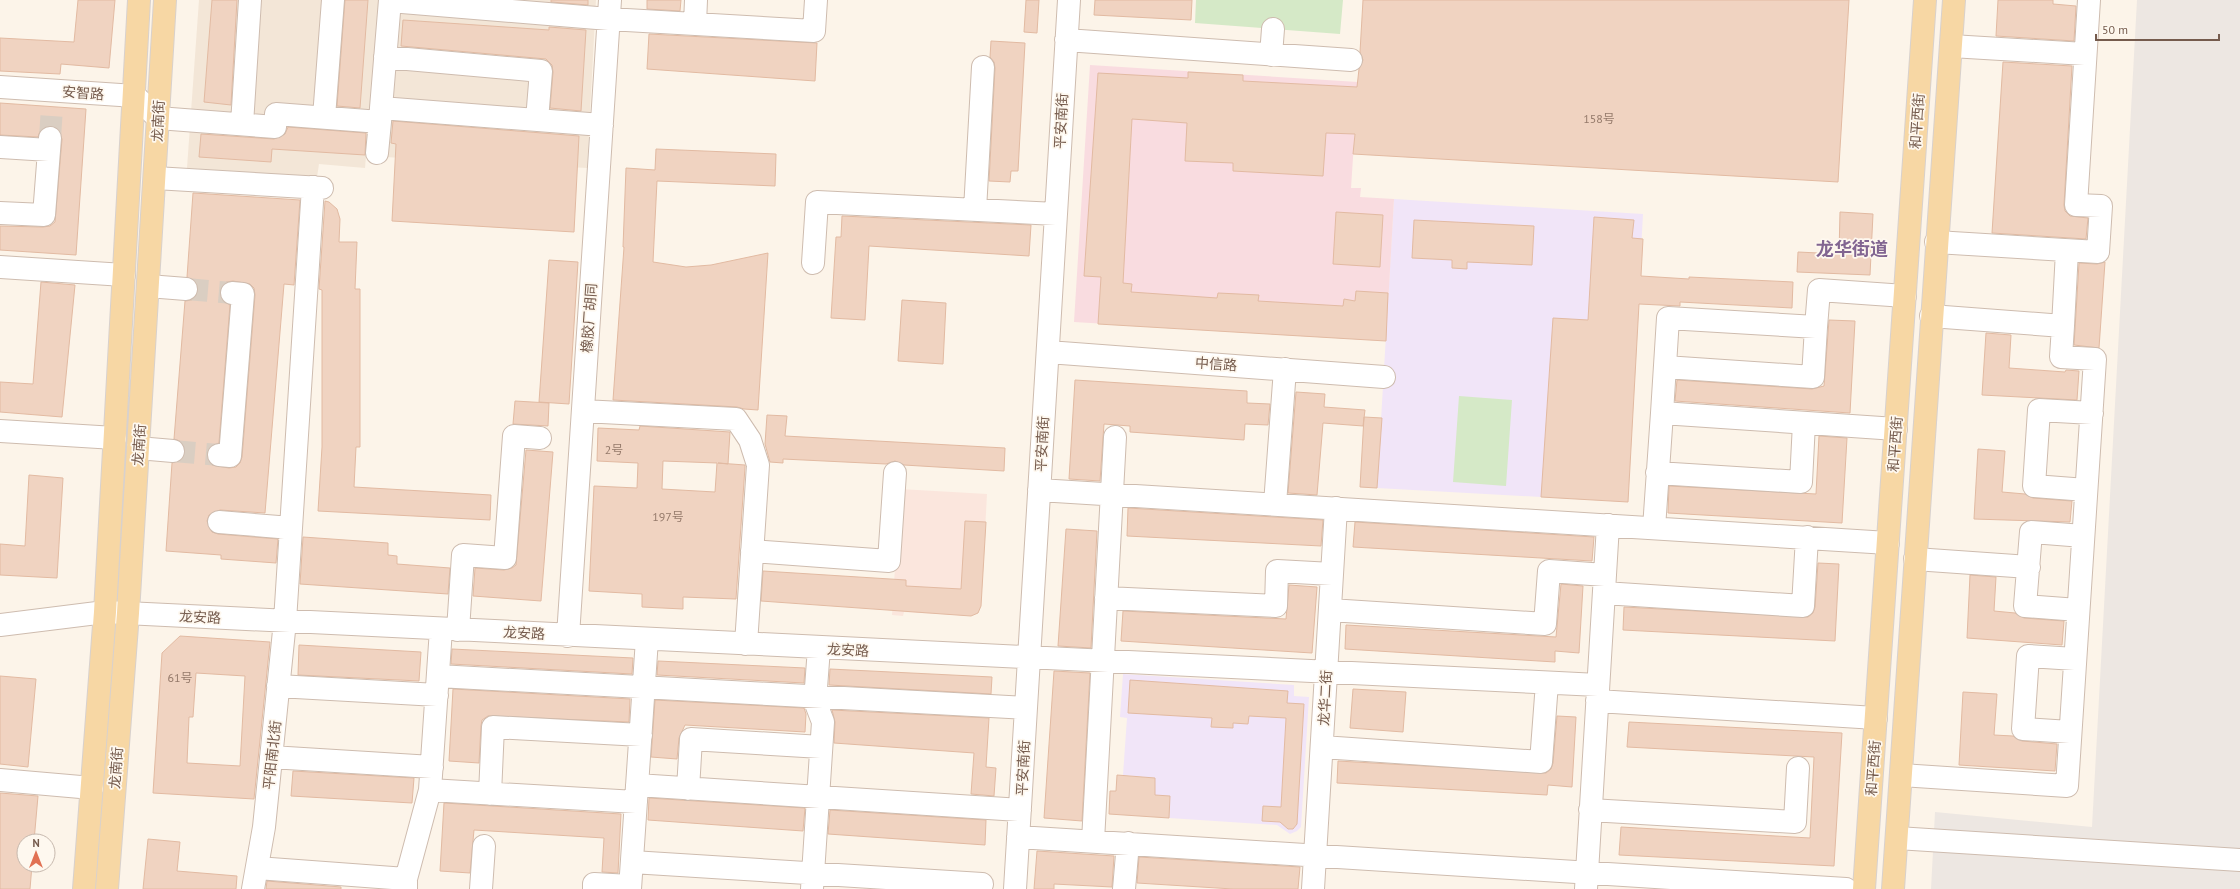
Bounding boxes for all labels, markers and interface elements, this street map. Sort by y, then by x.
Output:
scale bar [2096,16,2219,42]
text: 50 m [2102,22,2128,37]
street label: 安智路 [61,83,105,103]
street label: 和平西街 [1906,92,1928,150]
street label: 平安南街 [1051,93,1071,149]
street label: 龙南街 [148,100,168,142]
house number: 158号 [1583,111,1615,126]
district label: 龙华街道 [1816,237,1888,260]
street label: 橡胶厂胡同 [578,282,600,354]
street label: 中信路 [1194,354,1238,374]
street label: 和平西街 [1884,415,1906,473]
street label: 平安南街 [1032,416,1052,472]
street label: 龙南街 [129,423,149,467]
house number: 2号 [605,442,623,457]
house number: 197号 [652,509,684,524]
street label: 龙安路 [179,607,221,627]
street label: 龙安路 [503,623,545,643]
street label: 龙安路 [827,640,869,660]
house number: 61号 [167,670,193,685]
street label: 龙华二街 [1315,670,1335,726]
street label: 平阳南北街 [259,719,285,791]
street label: 和平西街 [1862,739,1884,797]
street label: 平安南街 [1013,740,1033,796]
street label: 龙南街 [106,746,126,790]
north arrow [16,833,56,873]
text: N [32,836,40,850]

